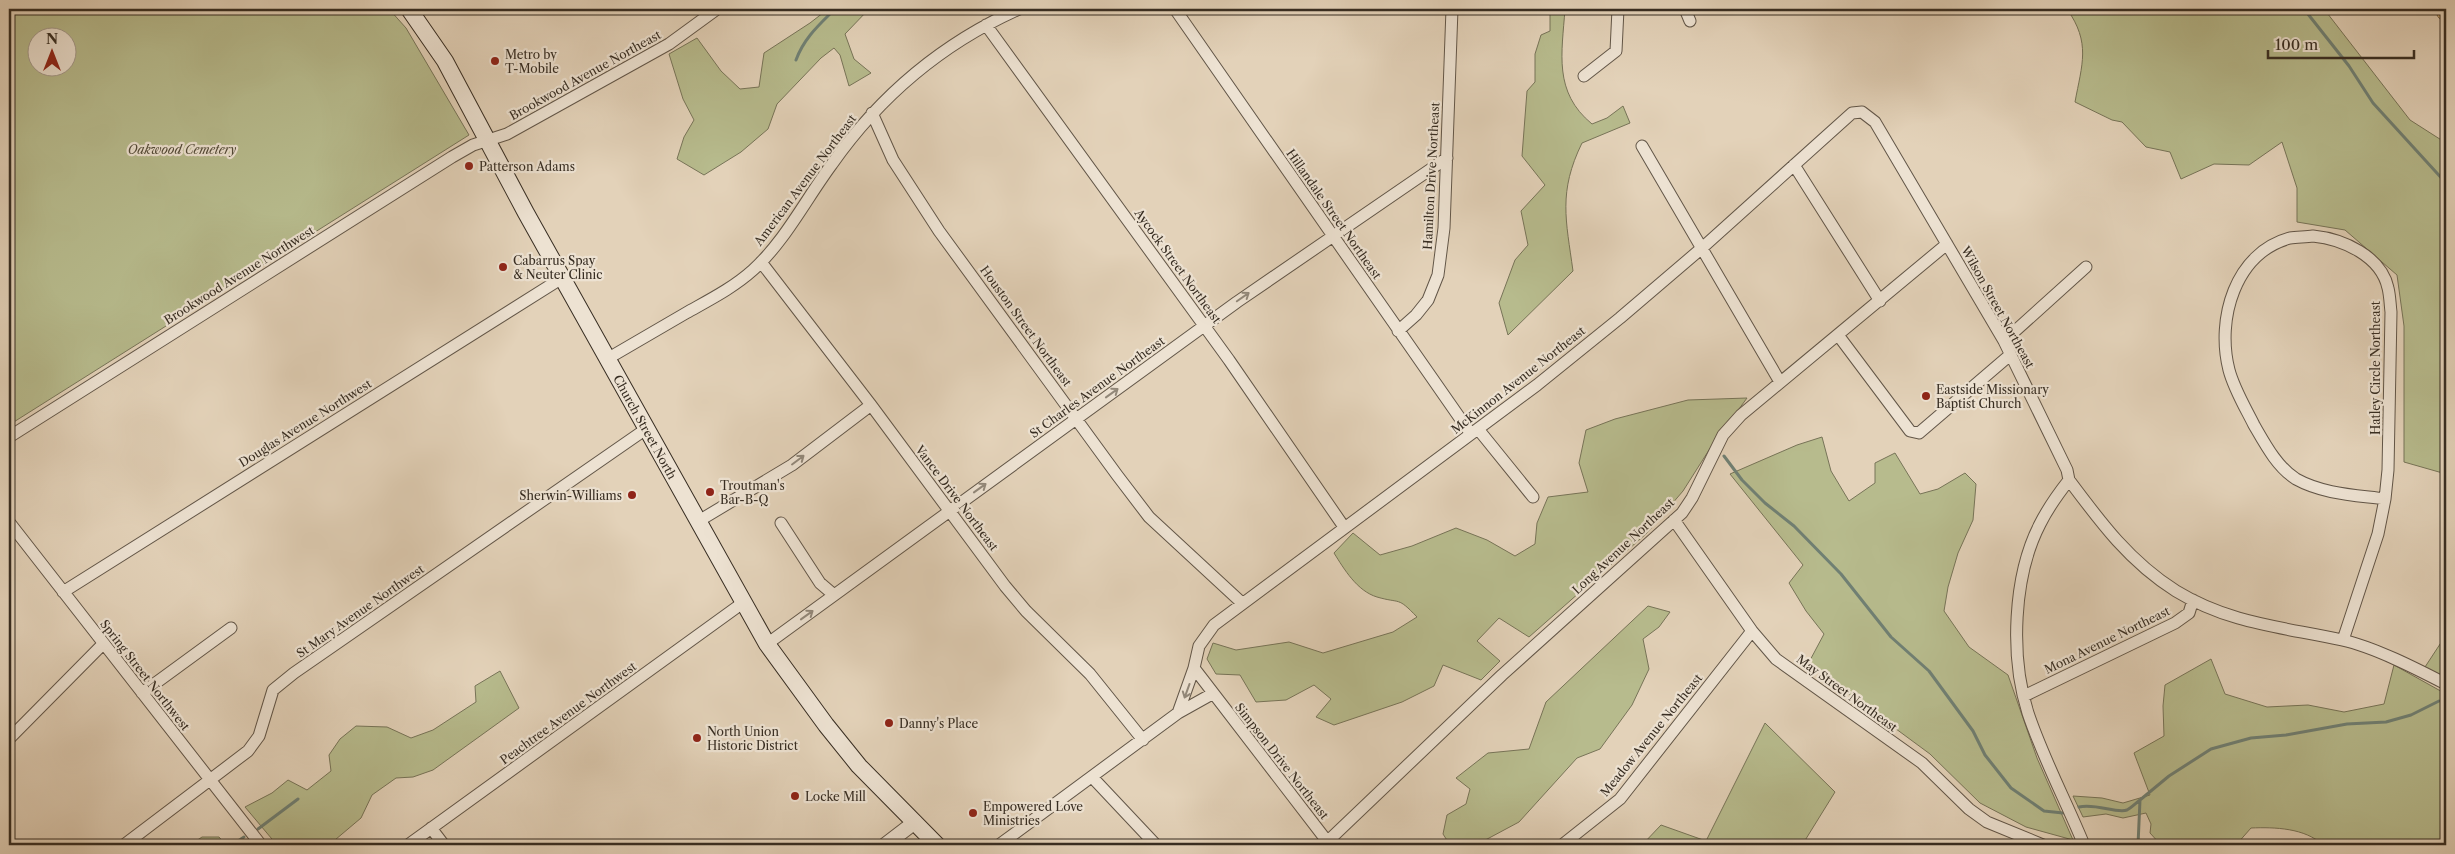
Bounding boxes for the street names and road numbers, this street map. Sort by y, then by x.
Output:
street label: Brookwood Avenue Northeast [507,27,664,123]
street label: Hamilton Drive Northeast [1420,101,1442,250]
street label: American Avenue Northeast [750,111,860,249]
street label: Hillandale Street Northeast [1283,146,1385,283]
street label: Aycock Street Northeast [1131,205,1225,327]
street label: Brookwood Avenue Northwest [161,222,317,327]
street label: Wilson Street Northeast [1958,243,2038,371]
street label: Houston Street Northeast [977,263,1075,390]
street label: Hatley Circle Northeast [2368,300,2383,435]
street label: McKinnon Avenue Northeast [1448,323,1589,437]
street label: St Charles Avenue Northeast [1027,333,1168,441]
street label: Church Street North [610,372,680,482]
street label: Douglas Avenue Northwest [236,376,375,470]
street label: Vance Drive Northeast [912,441,1002,554]
street label: Long Avenue Northeast [1569,494,1678,597]
street label: St Mary Avenue Northwest [293,561,427,661]
street label: Mona Avenue Northeast [2042,603,2173,677]
street label: Spring Street Northwest [97,617,193,734]
street label: May Street Northeast [1794,651,1901,735]
street label: Peachtree Avenue Northwest [497,658,640,768]
street label: Meadow Avenue Northeast [1597,670,1706,799]
street label: Simpson Drive Northeast [1232,700,1332,823]

